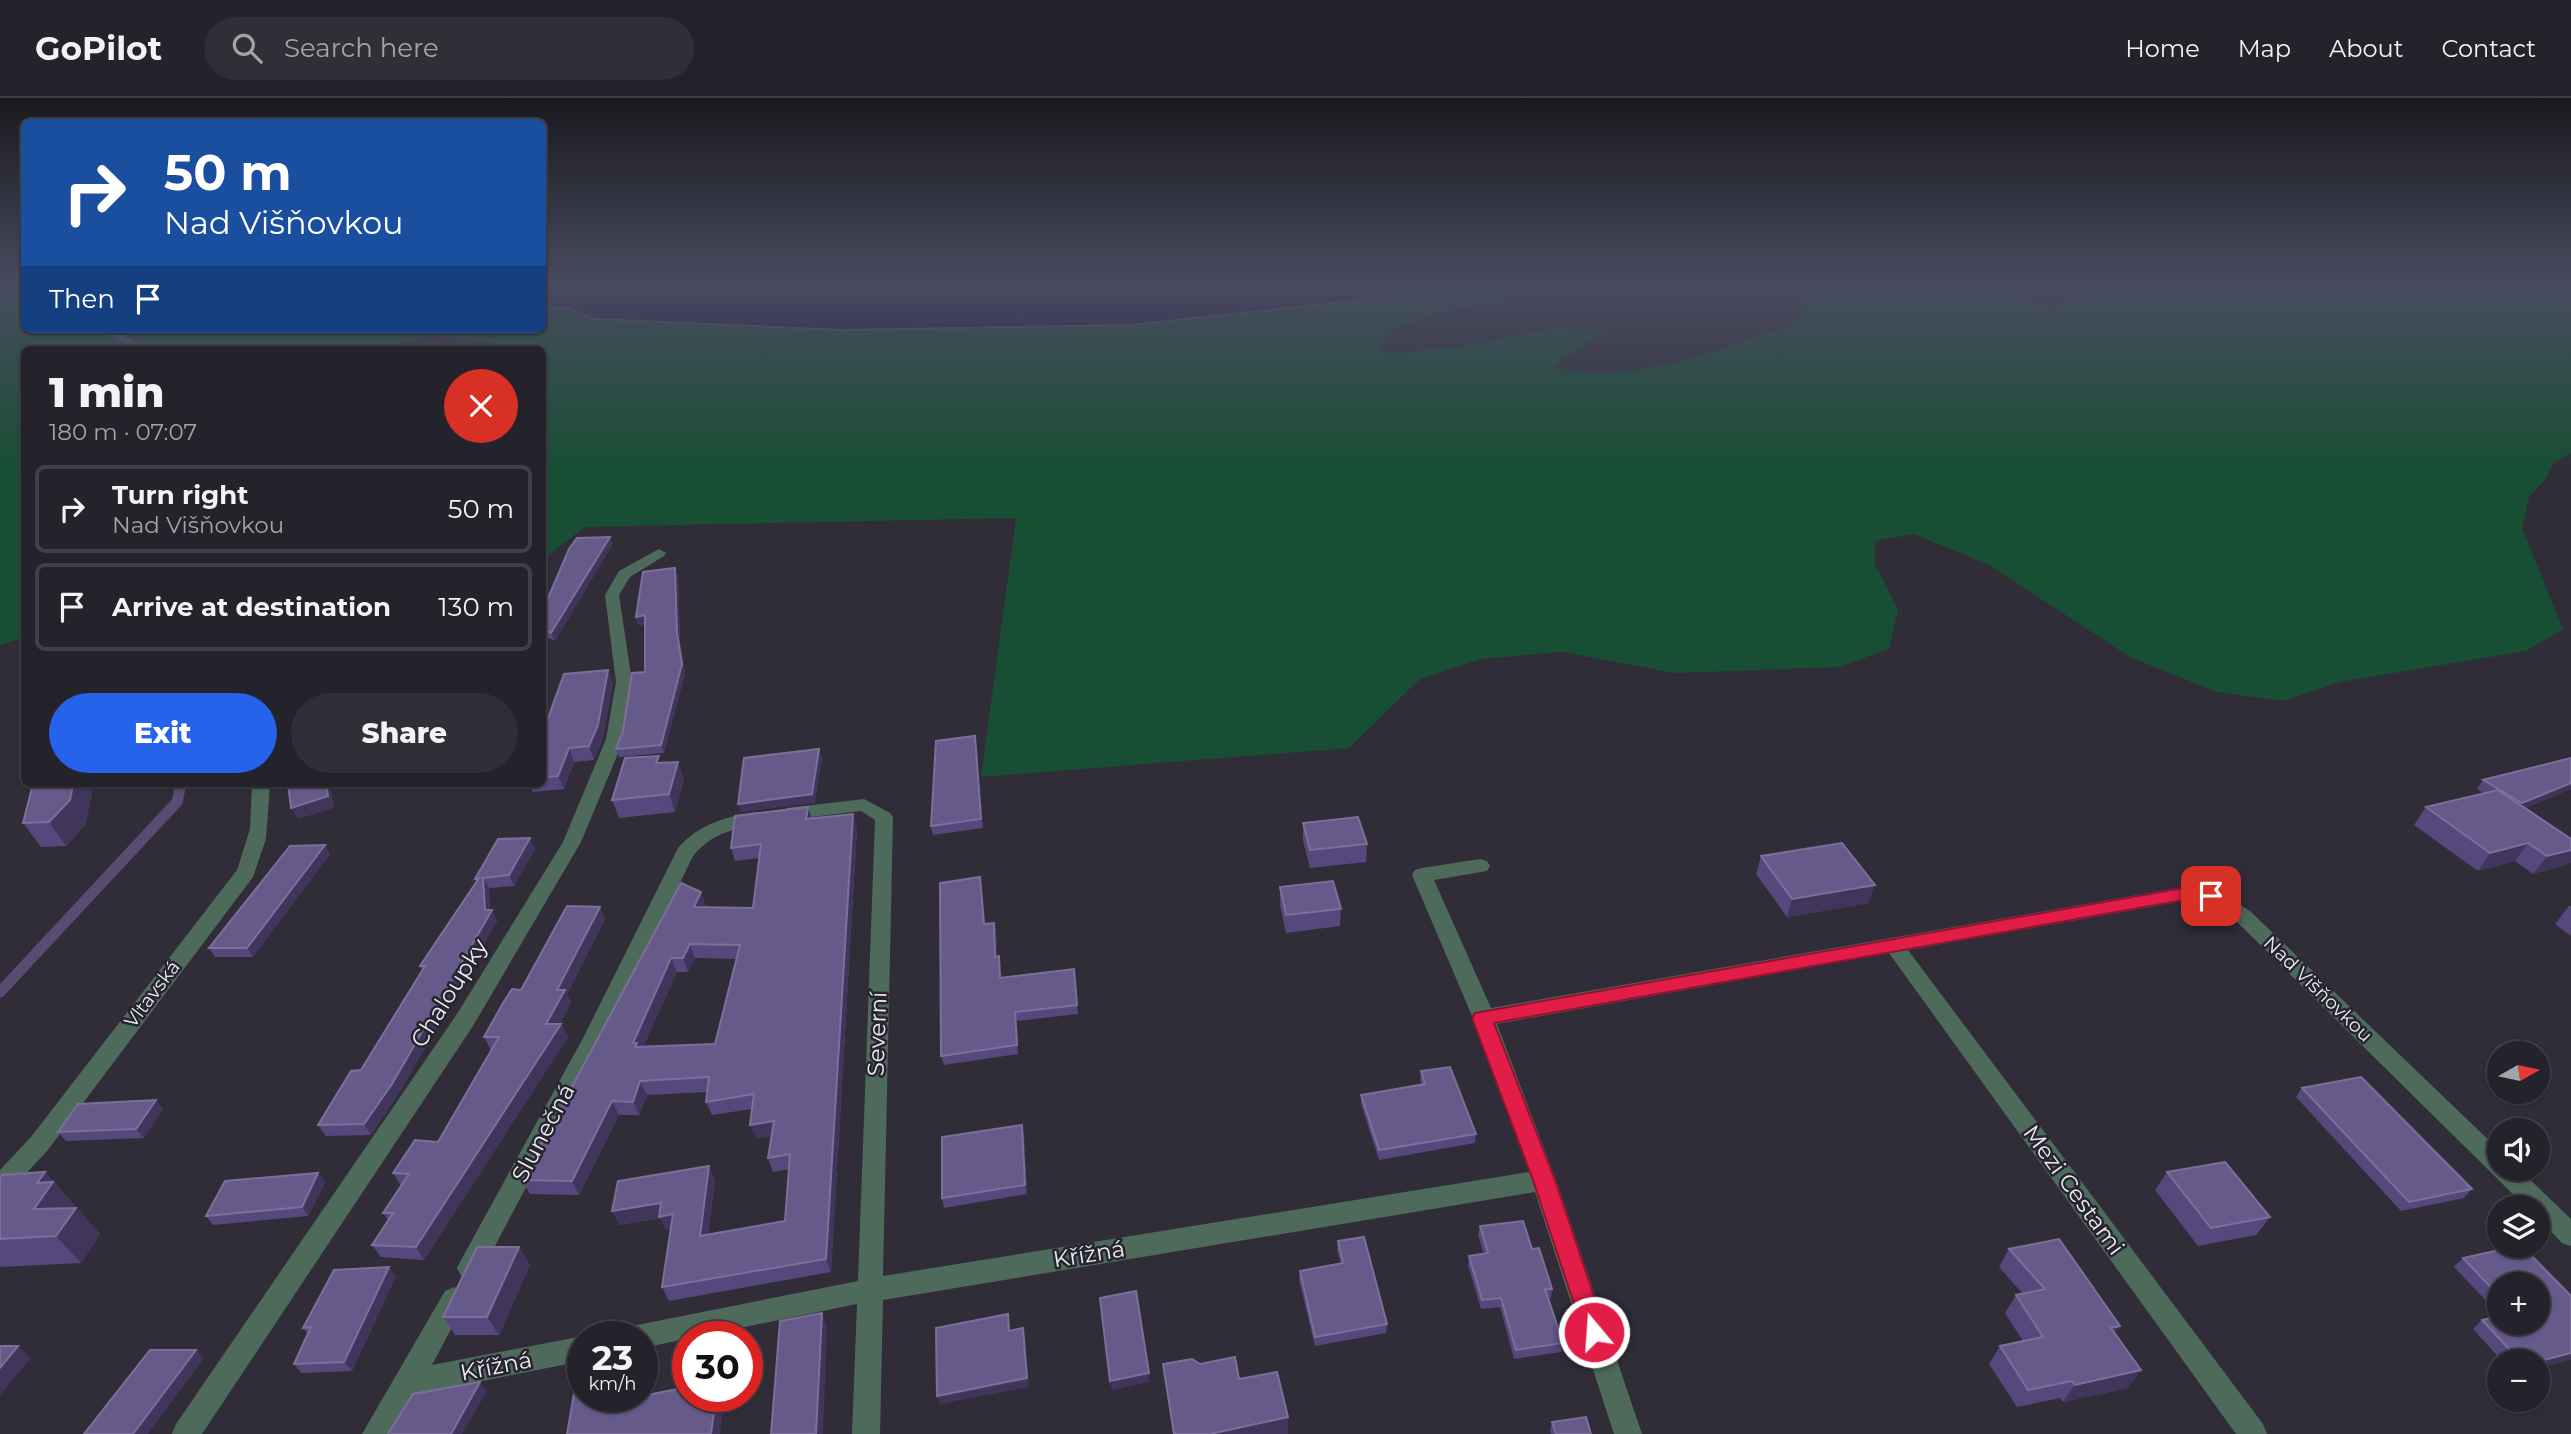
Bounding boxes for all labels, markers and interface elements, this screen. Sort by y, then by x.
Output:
search box [204,17,694,80]
text: GoPilot [35,28,162,68]
icon: search [228,29,266,67]
text: Search here [284,32,439,64]
text: Home [2125,34,2200,63]
text: Map [2238,34,2291,63]
text: About [2329,34,2403,63]
text: Contact [2441,34,2536,63]
text: 50 m [164,143,292,202]
icon: right [49,147,140,238]
text: Nad Višňovkou [164,203,404,242]
icon: arrive [129,280,167,318]
text: Then [49,283,115,315]
text: 1 min [49,366,165,418]
button: close [444,369,518,443]
text: 180 m · 07:07 [49,418,197,446]
text: Turn right [112,479,248,511]
icon: right [53,490,91,528]
text: 50 m [448,493,514,525]
text: Nad Višňovkou [112,511,284,539]
icon: arrive [53,588,91,626]
text: Arrive at destination [112,591,391,623]
text: 130 m [438,591,514,623]
button: Exit [49,693,277,773]
button: Share [291,693,518,773]
pin [2181,866,2241,926]
icon: arrive [2192,877,2230,915]
street label: Nad Višňovkou [2259,931,2377,1047]
street label: Chaloupky [405,933,494,1052]
street label: Vltavská [119,956,185,1032]
street label: Severní [862,990,892,1077]
north arrow [2487,1041,2550,1104]
map controls [2487,1041,2550,1412]
street label: Slunečná [505,1079,581,1187]
button: sound [2487,1118,2550,1181]
street label: Mezi Cestami [2018,1120,2130,1260]
button: layers [2487,1195,2550,1258]
street label: Křížná [1051,1235,1127,1273]
button: + [2487,1272,2550,1335]
position arrow [1557,1295,1631,1369]
speed limit sign: 30 [672,1321,763,1412]
text: 23 [592,1336,633,1379]
street label: Křížná [458,1345,534,1387]
button: − [2487,1349,2550,1412]
text: km/h [588,1373,637,1395]

